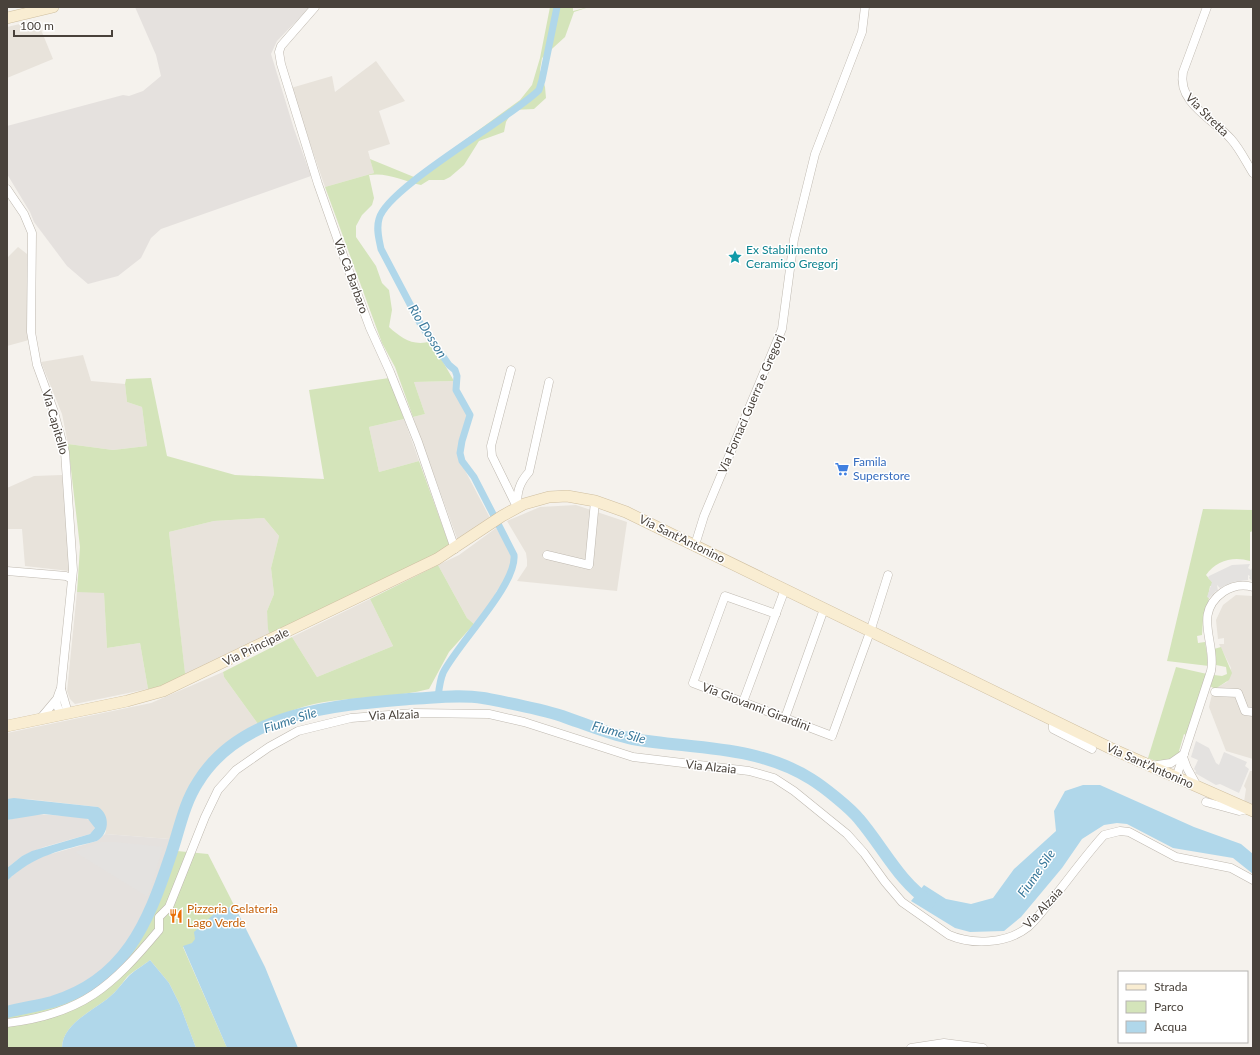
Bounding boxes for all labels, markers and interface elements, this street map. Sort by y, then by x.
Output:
scale bar [14,12,112,38]
text: 100 m [20,18,54,33]
street label: Via Stretta [1183,90,1232,139]
street label: Via Cà Barbaro [331,236,372,316]
place label: Ex Stabilimento Ceramico Gregorj [746,242,838,271]
place icon: Ex Stabilimento Ceramico Gregorj [727,249,743,265]
water label: Rio Dosson [405,301,451,361]
street label: Via Fornaci Guerra e Gregorj [714,332,787,476]
street label: Via Capitello [39,388,72,456]
place label: Famila Superstore [853,454,910,483]
supermarket icon: Famila Superstore [834,461,850,477]
street label: Via Sant'Antonino [637,511,728,566]
street label: Via Principale [220,624,291,669]
street label: Via Giovanni Girardini [700,679,813,734]
water label: Fiume Sile [261,704,319,736]
street label: Via Alzaia [368,706,420,723]
water label: Fiume Sile [590,717,648,747]
street label: Via Sant'Antonino [1104,740,1196,792]
street label: Via Alzaia [685,756,737,777]
water label: Fiume Sile [1014,846,1058,900]
street label: Via Alzaia [1020,884,1065,931]
place label: Pizzeria Gelateria Lago Verde [187,901,278,930]
restaurant icon: Pizzeria Gelateria Lago Verde [168,908,184,924]
legend [1118,971,1248,1043]
text: Strada [1154,979,1187,994]
text: Parco [1154,999,1184,1014]
text: Acqua [1154,1019,1187,1034]

